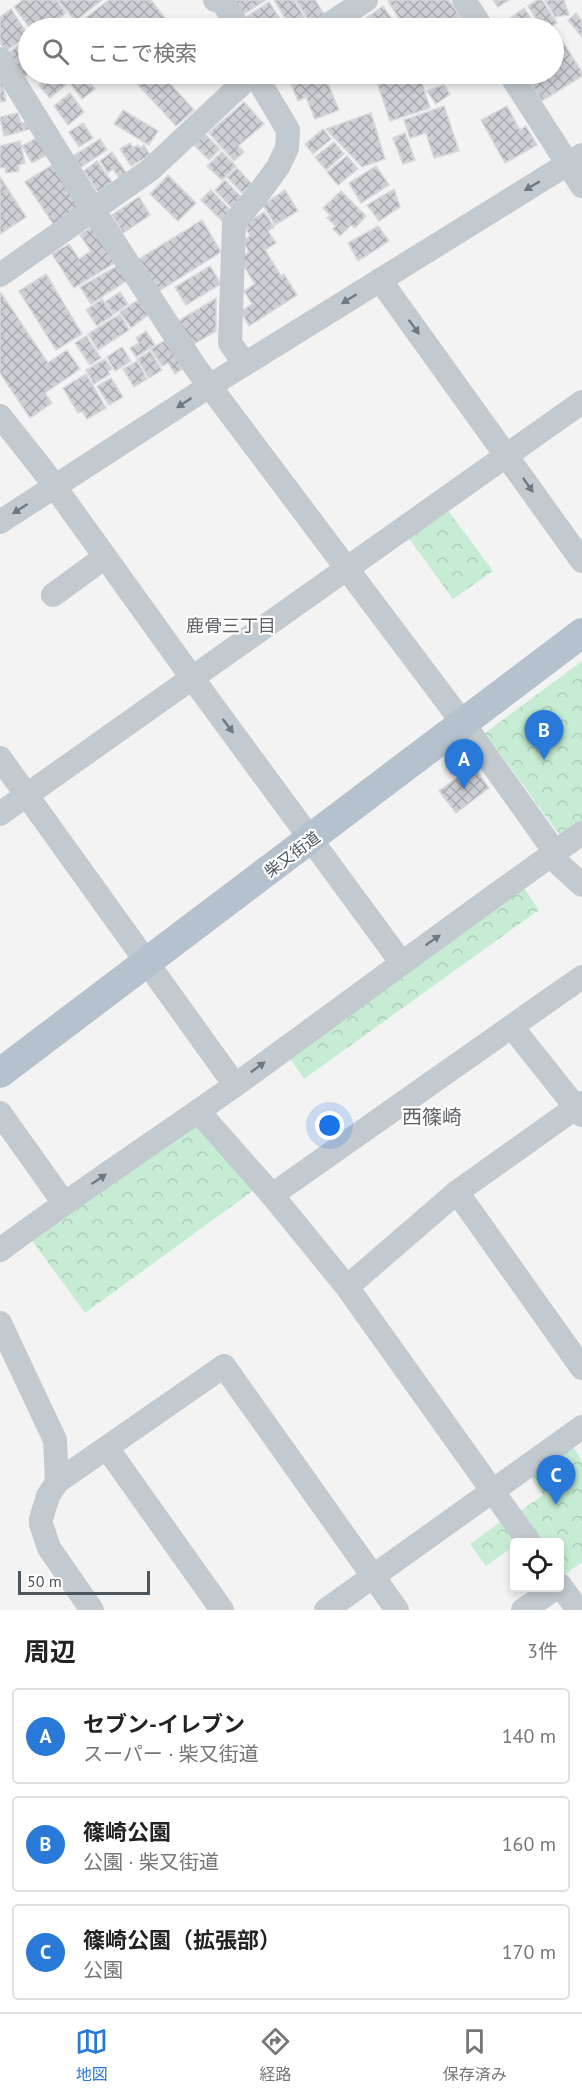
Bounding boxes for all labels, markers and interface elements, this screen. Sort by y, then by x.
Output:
search box [18,18,564,84]
icon: search [39,35,72,68]
text: ここで検索 [87,39,197,67]
one-way arrow [524,180,540,191]
one-way arrow [341,294,357,305]
one-way arrow [408,319,420,335]
one-way arrow [176,397,192,409]
one-way arrow [522,477,534,493]
one-way arrow [12,504,28,515]
district label: 鹿骨三丁目 [186,614,276,637]
pin: B [524,710,564,760]
one-way arrow [222,718,234,734]
pin: A [444,740,484,789]
street label: 柴又街道 [260,827,324,881]
one-way arrow [424,934,440,946]
one-way arrow [251,1062,266,1074]
district label: 西篠崎 [402,1104,462,1130]
your location [315,1111,344,1140]
one-way arrow [90,1173,106,1185]
pin: C [536,1456,576,1505]
map controls [510,1538,564,1592]
button: locate [510,1538,564,1592]
scale bar [18,1568,150,1596]
text: 50 m [27,1571,62,1591]
text: 周辺 [24,1635,76,1668]
text: 3件 [527,1638,558,1664]
text: セブン-イレブン [83,1710,245,1738]
text: A [39,1723,52,1749]
text: 140 m [502,1723,556,1749]
text: スーパー · 柴又街道 [83,1741,259,1767]
text: 篠崎公園 [83,1818,171,1846]
text: B [40,1831,51,1857]
text: 160 m [502,1831,556,1857]
text: 公園 · 柴又街道 [83,1849,219,1875]
text: 篠崎公園（拡張部） [83,1926,281,1954]
text: C [40,1939,51,1965]
text: 170 m [502,1939,556,1965]
text: 公園 [83,1957,123,1983]
tab: 地図 [75,2025,108,2085]
tab: 経路 [259,2025,292,2085]
tab: 保存済み [443,2025,507,2085]

